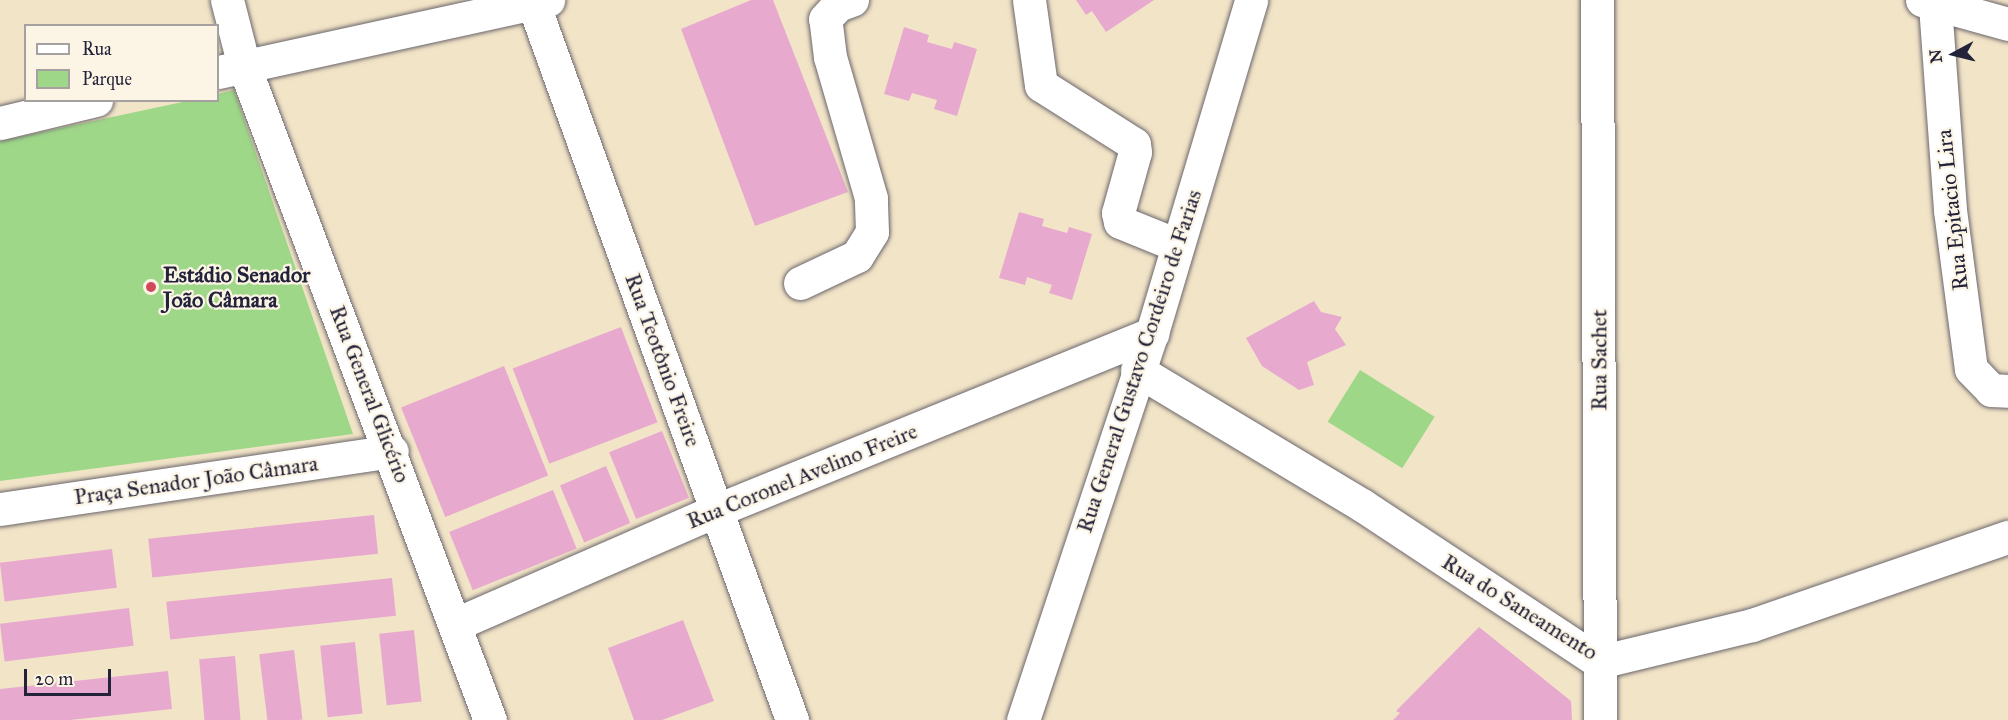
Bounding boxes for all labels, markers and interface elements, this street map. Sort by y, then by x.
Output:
legend [24,24,219,102]
north arrow [1924,24,1984,84]
text: Rua [82,38,112,60]
text: N [1925,48,1946,64]
text: Parque [82,68,132,90]
street label: Rua Epitacio Lira [1930,128,1974,292]
street label: Rua General Gustavo Cordeiro de Farias [1071,186,1207,536]
place label: Estádio Senador João Câmara [163,261,310,312]
street label: Rua Teotônio Freire [619,270,707,450]
marker: Estádio Senador João Câmara [144,280,158,294]
street label: Rua General Glicério [324,302,416,486]
street label: Rua Sachet [1586,309,1612,411]
street label: Rua Coronel Avelino Freire [683,418,921,534]
street label: Praça Senador João Câmara [72,450,320,510]
street label: Rua do Saneamento [1437,548,1603,666]
scale bar [27,657,114,695]
text: 20 m [35,668,73,690]

